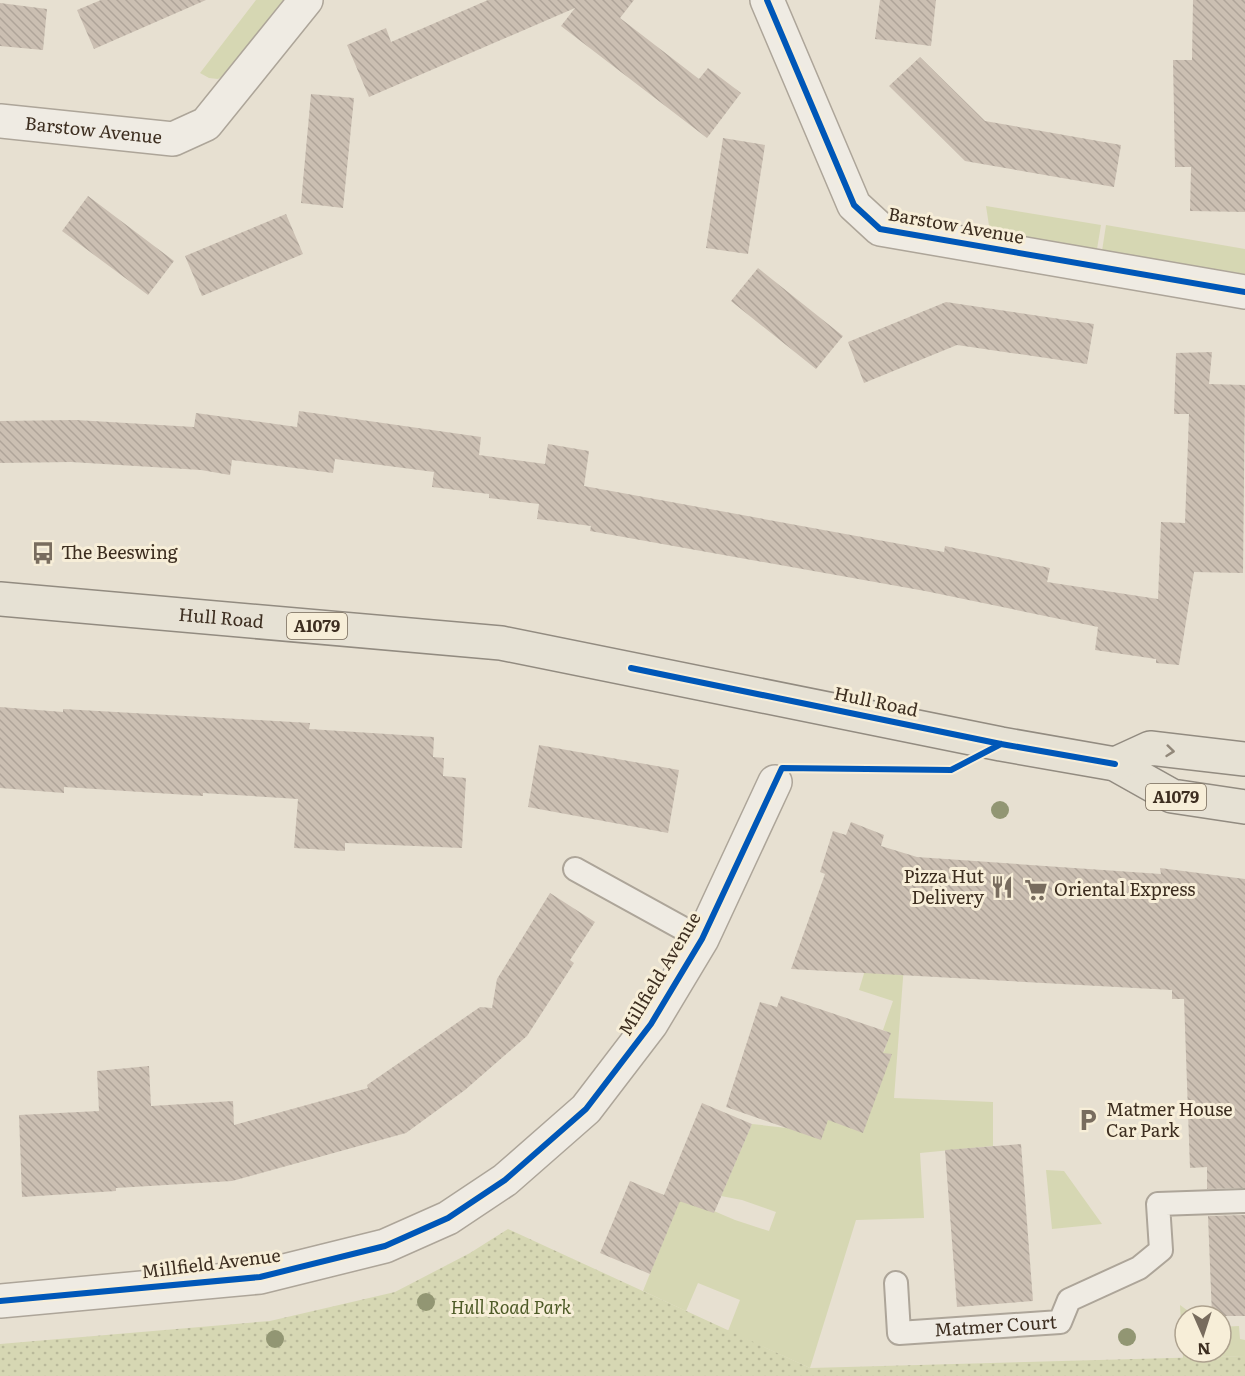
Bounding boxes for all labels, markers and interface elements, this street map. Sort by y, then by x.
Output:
street label: Barstow Avenue [24,109,164,150]
street label: Barstow Avenue [886,199,1026,250]
place label: The Beeswing [61,538,179,565]
bus stop icon: The Beeswing [30,540,56,566]
street label: Hull Road [177,600,265,634]
road number: A1079 [287,613,347,639]
street label: Hull Road [832,678,921,723]
one-way arrow [1165,744,1174,756]
road number: A1079 [1146,784,1206,810]
place label: Pizza Hut Delivery [903,862,985,910]
restaurant icon: Pizza Hut Delivery [989,874,1015,900]
place label: Oriental Express [1054,875,1195,902]
supermarket icon: Oriental Express [1023,877,1049,903]
street label: Millfield Avenue [611,906,706,1040]
place label: Matmer House Car Park [1106,1095,1233,1143]
parking icon: Matmer House Car Park [1075,1107,1101,1133]
street label: Millfield Avenue [140,1241,282,1284]
park label: Hull Road Park [451,1293,572,1320]
north arrow [1173,1304,1233,1364]
street label: Matmer Court [933,1307,1058,1343]
text: N [1196,1338,1211,1362]

